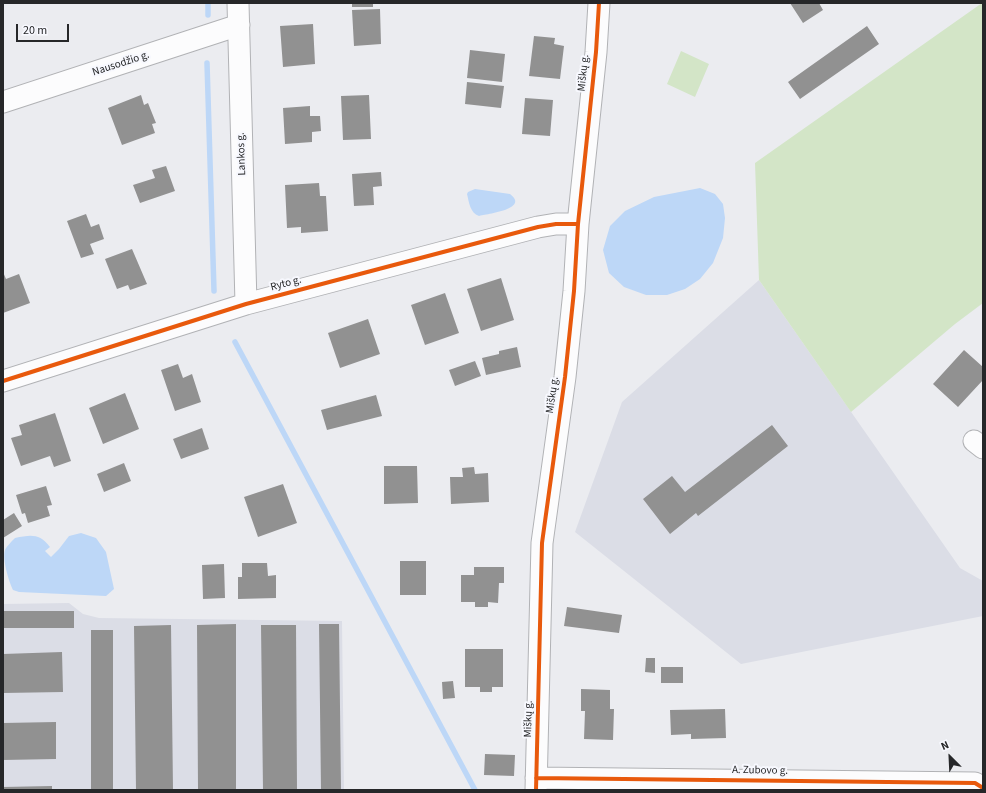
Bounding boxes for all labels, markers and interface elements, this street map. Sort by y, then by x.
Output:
scale bar [18,16,71,42]
text: 20 m [23,22,47,39]
street label: Nausodžio g. [91,49,151,79]
street label: Miškų g. [575,54,593,92]
street label: Lankos g. [235,132,249,176]
street label: Ryto g. [269,274,303,294]
street label: Miškų g. [544,376,562,414]
street label: Miškų g. [522,700,536,738]
north arrow [930,737,970,777]
text: N [939,737,951,754]
street label: A. Zubovo g. [732,764,788,778]

